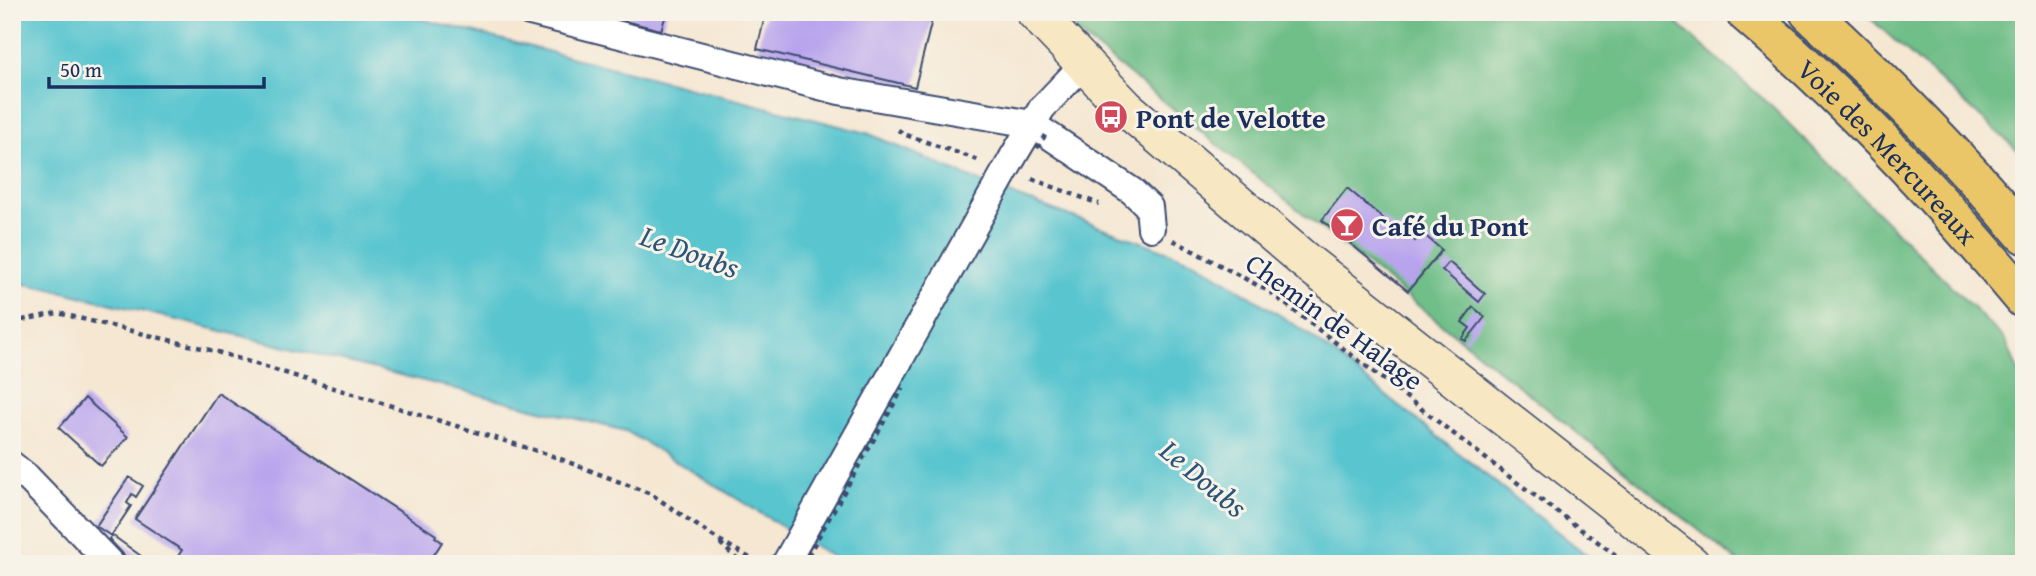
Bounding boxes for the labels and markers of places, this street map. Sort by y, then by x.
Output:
place label: Pont de Velotte [1136,97,1326,138]
bus stop icon: Pont de Velotte [1092,98,1130,136]
place label: Café du Pont [1372,205,1529,246]
bar icon: Café du Pont [1328,206,1366,244]

